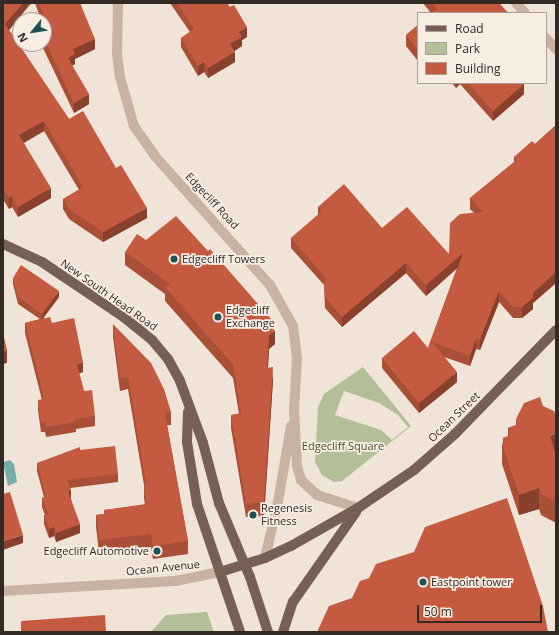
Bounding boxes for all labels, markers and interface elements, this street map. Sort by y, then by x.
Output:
north arrow [12,12,52,52]
legend [417,12,547,84]
text: Road [455,20,484,37]
text: N [13,30,31,45]
text: Park [455,40,480,57]
text: Building [455,60,500,77]
street label: Edgecliff Road [183,170,241,232]
place label: Edgecliff Towers [182,252,265,266]
marker: Edgecliff Towers [169,254,179,264]
street label: New South Head Road [58,257,160,333]
place label: Edgecliff Exchange [226,304,275,330]
marker: Edgecliff Exchange [213,312,223,322]
street label: Ocean Street [426,389,482,445]
park label: Edgecliff Square [302,439,384,453]
place label: Regenesis Fitness [261,502,312,528]
marker: Regenesis Fitness [248,510,258,520]
place label: Edgecliff Automotive [44,544,149,558]
marker: Edgecliff Automotive [152,546,162,556]
street label: Ocean Avenue [126,558,200,578]
place label: Eastpoint tower [431,575,512,589]
marker: Eastpoint tower [418,577,428,587]
scale bar [419,597,544,623]
text: 50 m [424,603,452,620]

